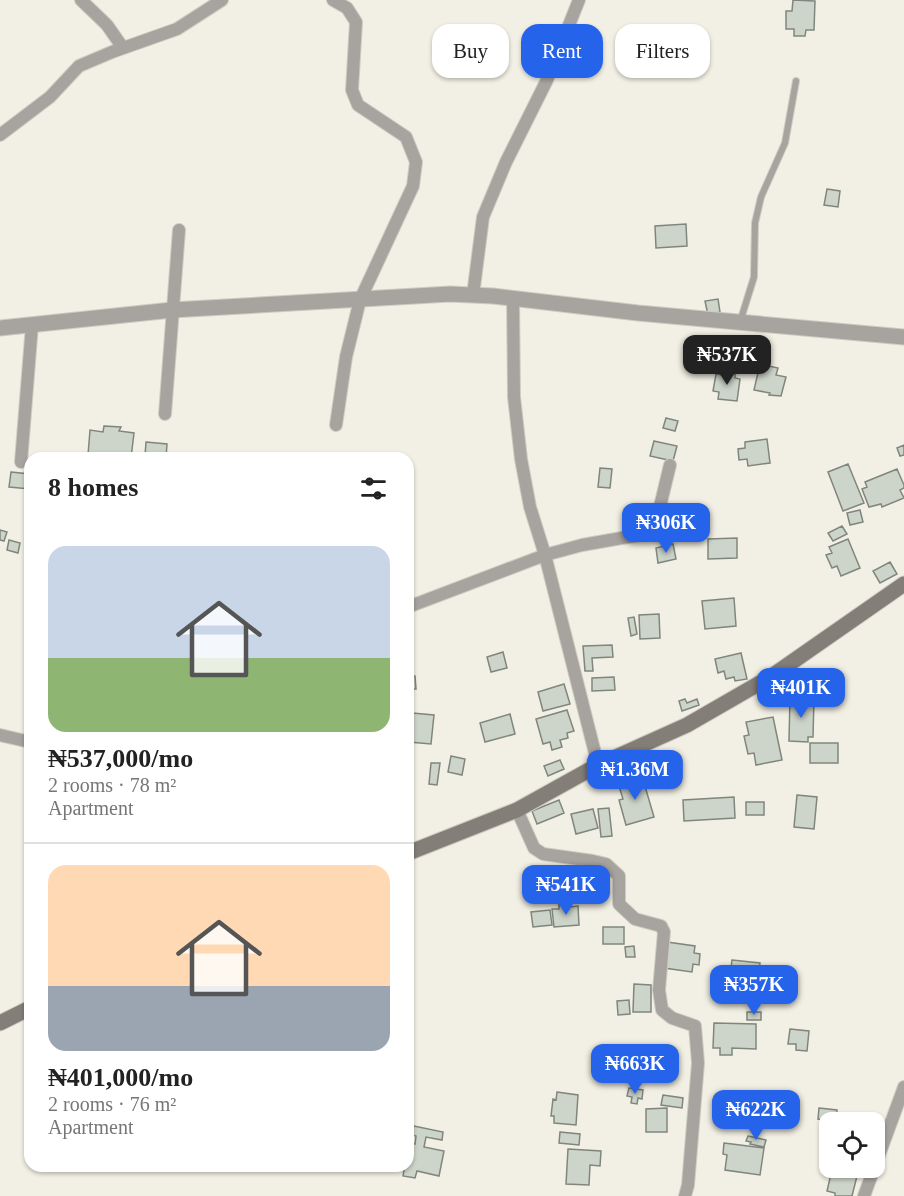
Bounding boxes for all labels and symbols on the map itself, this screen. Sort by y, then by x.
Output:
pin: ₦537K [685,335,769,386]
pin: ₦306K [624,503,708,554]
pin: ₦401K [759,668,843,719]
pin: ₦1.36M [586,750,684,801]
pin: ₦541K [524,865,608,916]
pin: ₦357K [712,965,796,1016]
pin: ₦663K [593,1044,677,1095]
pin: ₦622K [714,1090,798,1141]

